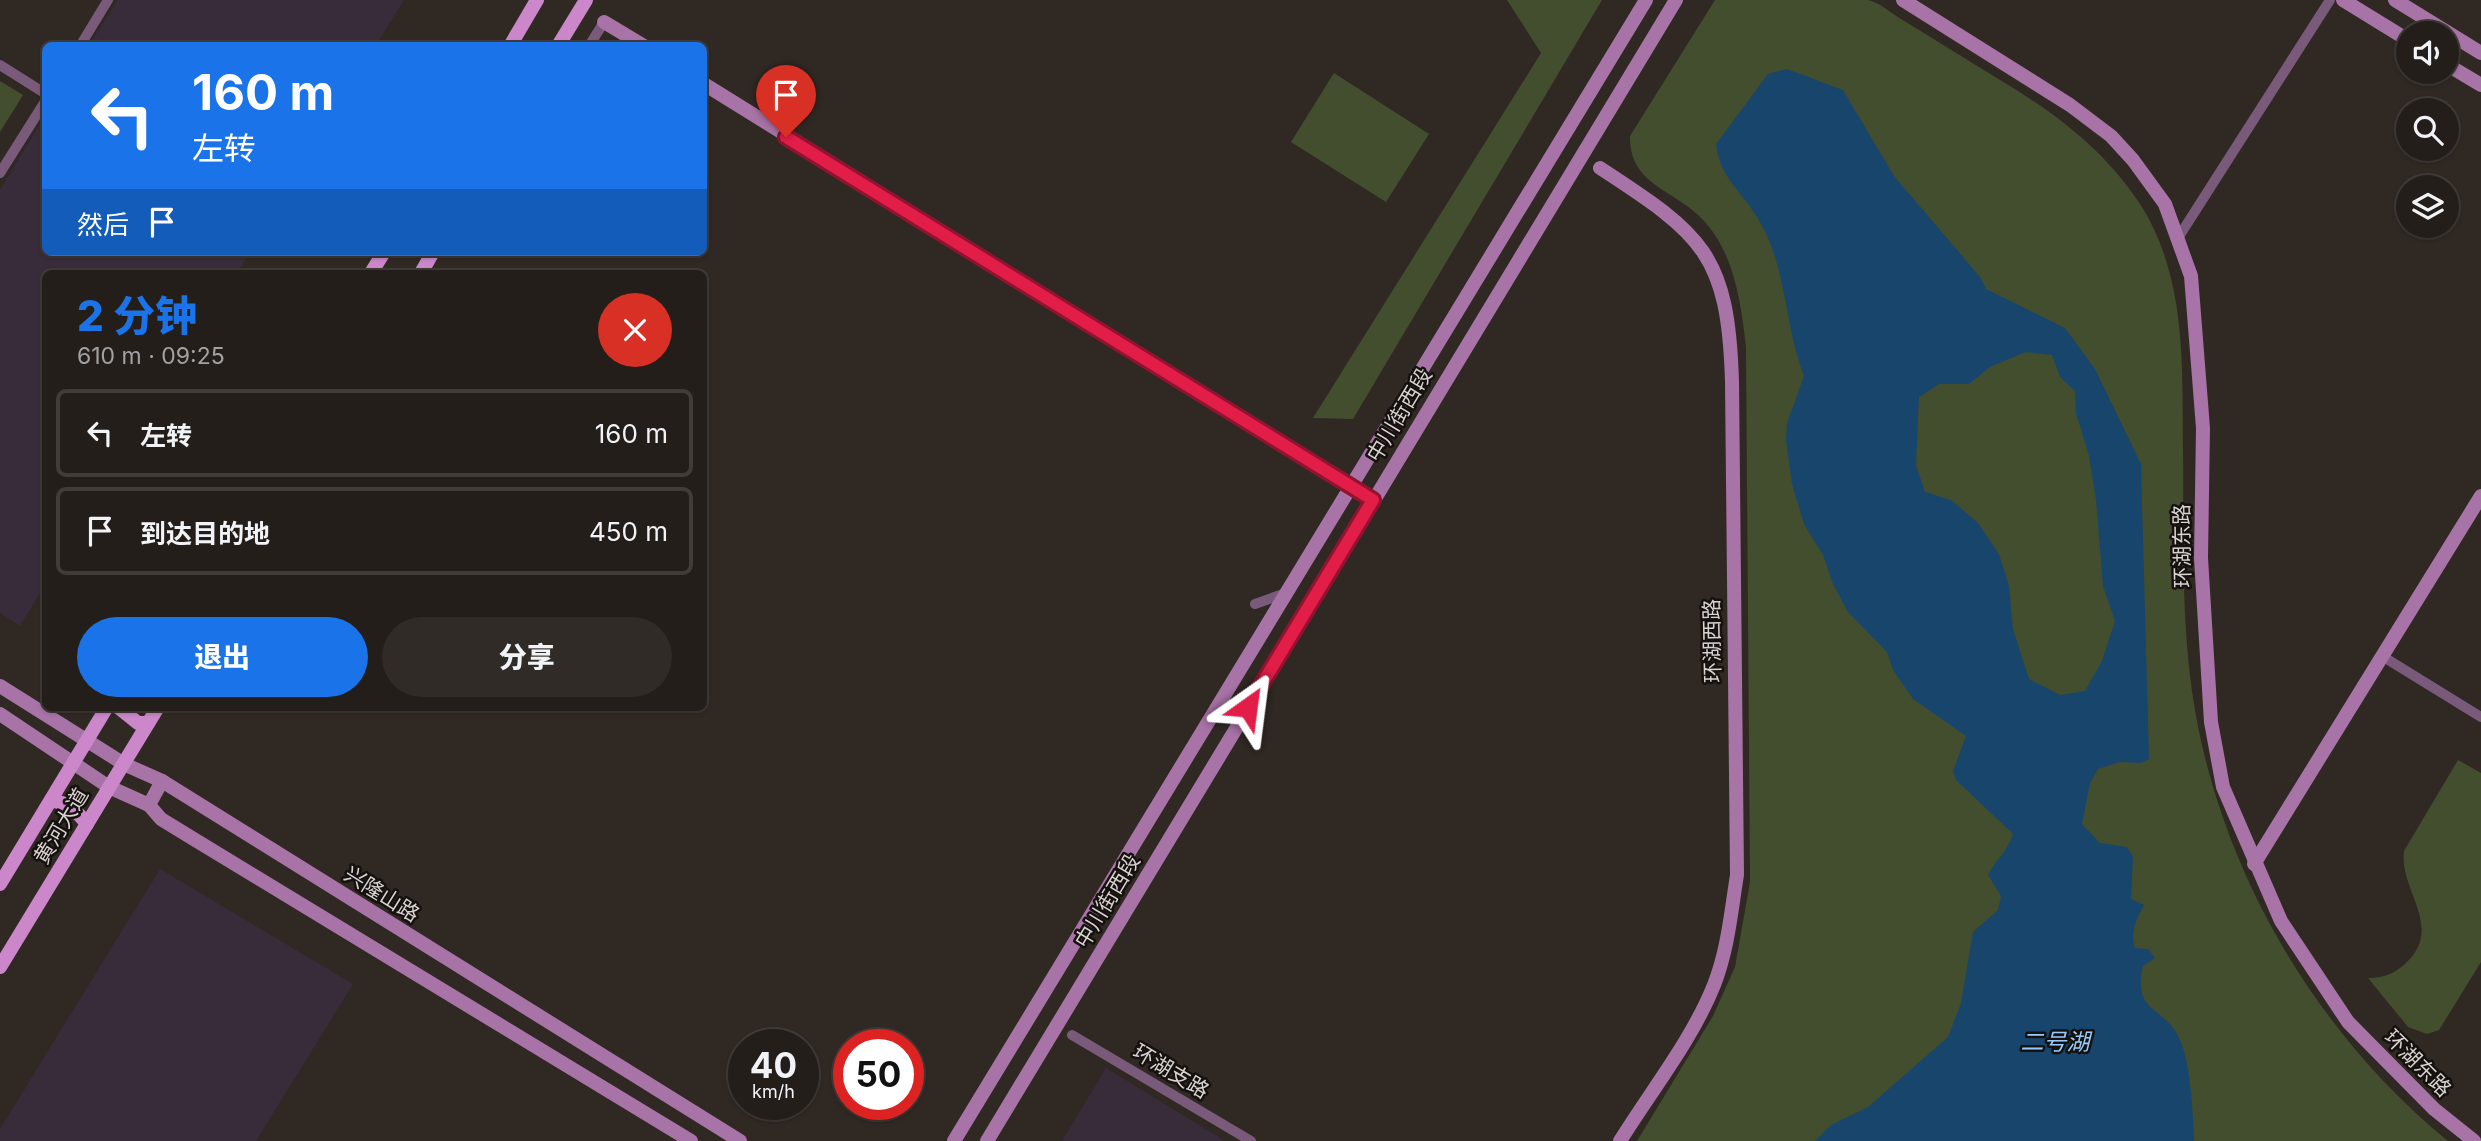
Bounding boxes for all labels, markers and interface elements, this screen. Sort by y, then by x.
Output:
map controls [2396,21,2459,238]
button: sound [2396,21,2459,84]
text: 160 m [192,63,334,122]
pin [756,65,816,137]
icon: left [77,70,168,161]
icon: arrive [767,76,805,114]
button: search [2396,98,2459,161]
text: 左转 [192,129,256,168]
button: layers [2396,175,2459,238]
icon: arrive [143,203,181,241]
text: 然后 [77,209,129,240]
text: 2 分钟 [77,290,197,341]
button: close [598,293,672,367]
text: 610 m · 09:25 [77,342,225,370]
street label: 中川街西段 [1361,364,1437,466]
icon: left [81,414,119,452]
text: 160 m [595,418,668,449]
text: 左转 [140,420,192,451]
street label: 环湖东路 [2169,504,2195,588]
icon: arrive [81,512,119,550]
text: 450 m [589,516,668,547]
text: 到达目的地 [140,518,270,549]
street label: 环湖西路 [1699,599,1725,683]
button: 退出 [77,617,368,697]
button: 分享 [382,617,672,697]
position arrow [1211,670,1285,744]
street label: 黄河大道 [29,784,93,868]
street label: 中川街西段 [1069,850,1145,952]
street label: 兴隆山路 [340,861,424,927]
street label: 环湖东路 [2379,1024,2457,1102]
water label: 二号湖 [2021,1028,2093,1056]
speed limit sign: 50 [833,1029,924,1120]
street label: 环湖支路 [1129,1039,1213,1103]
text: 40 [750,1044,797,1086]
text: km/h [752,1081,795,1102]

